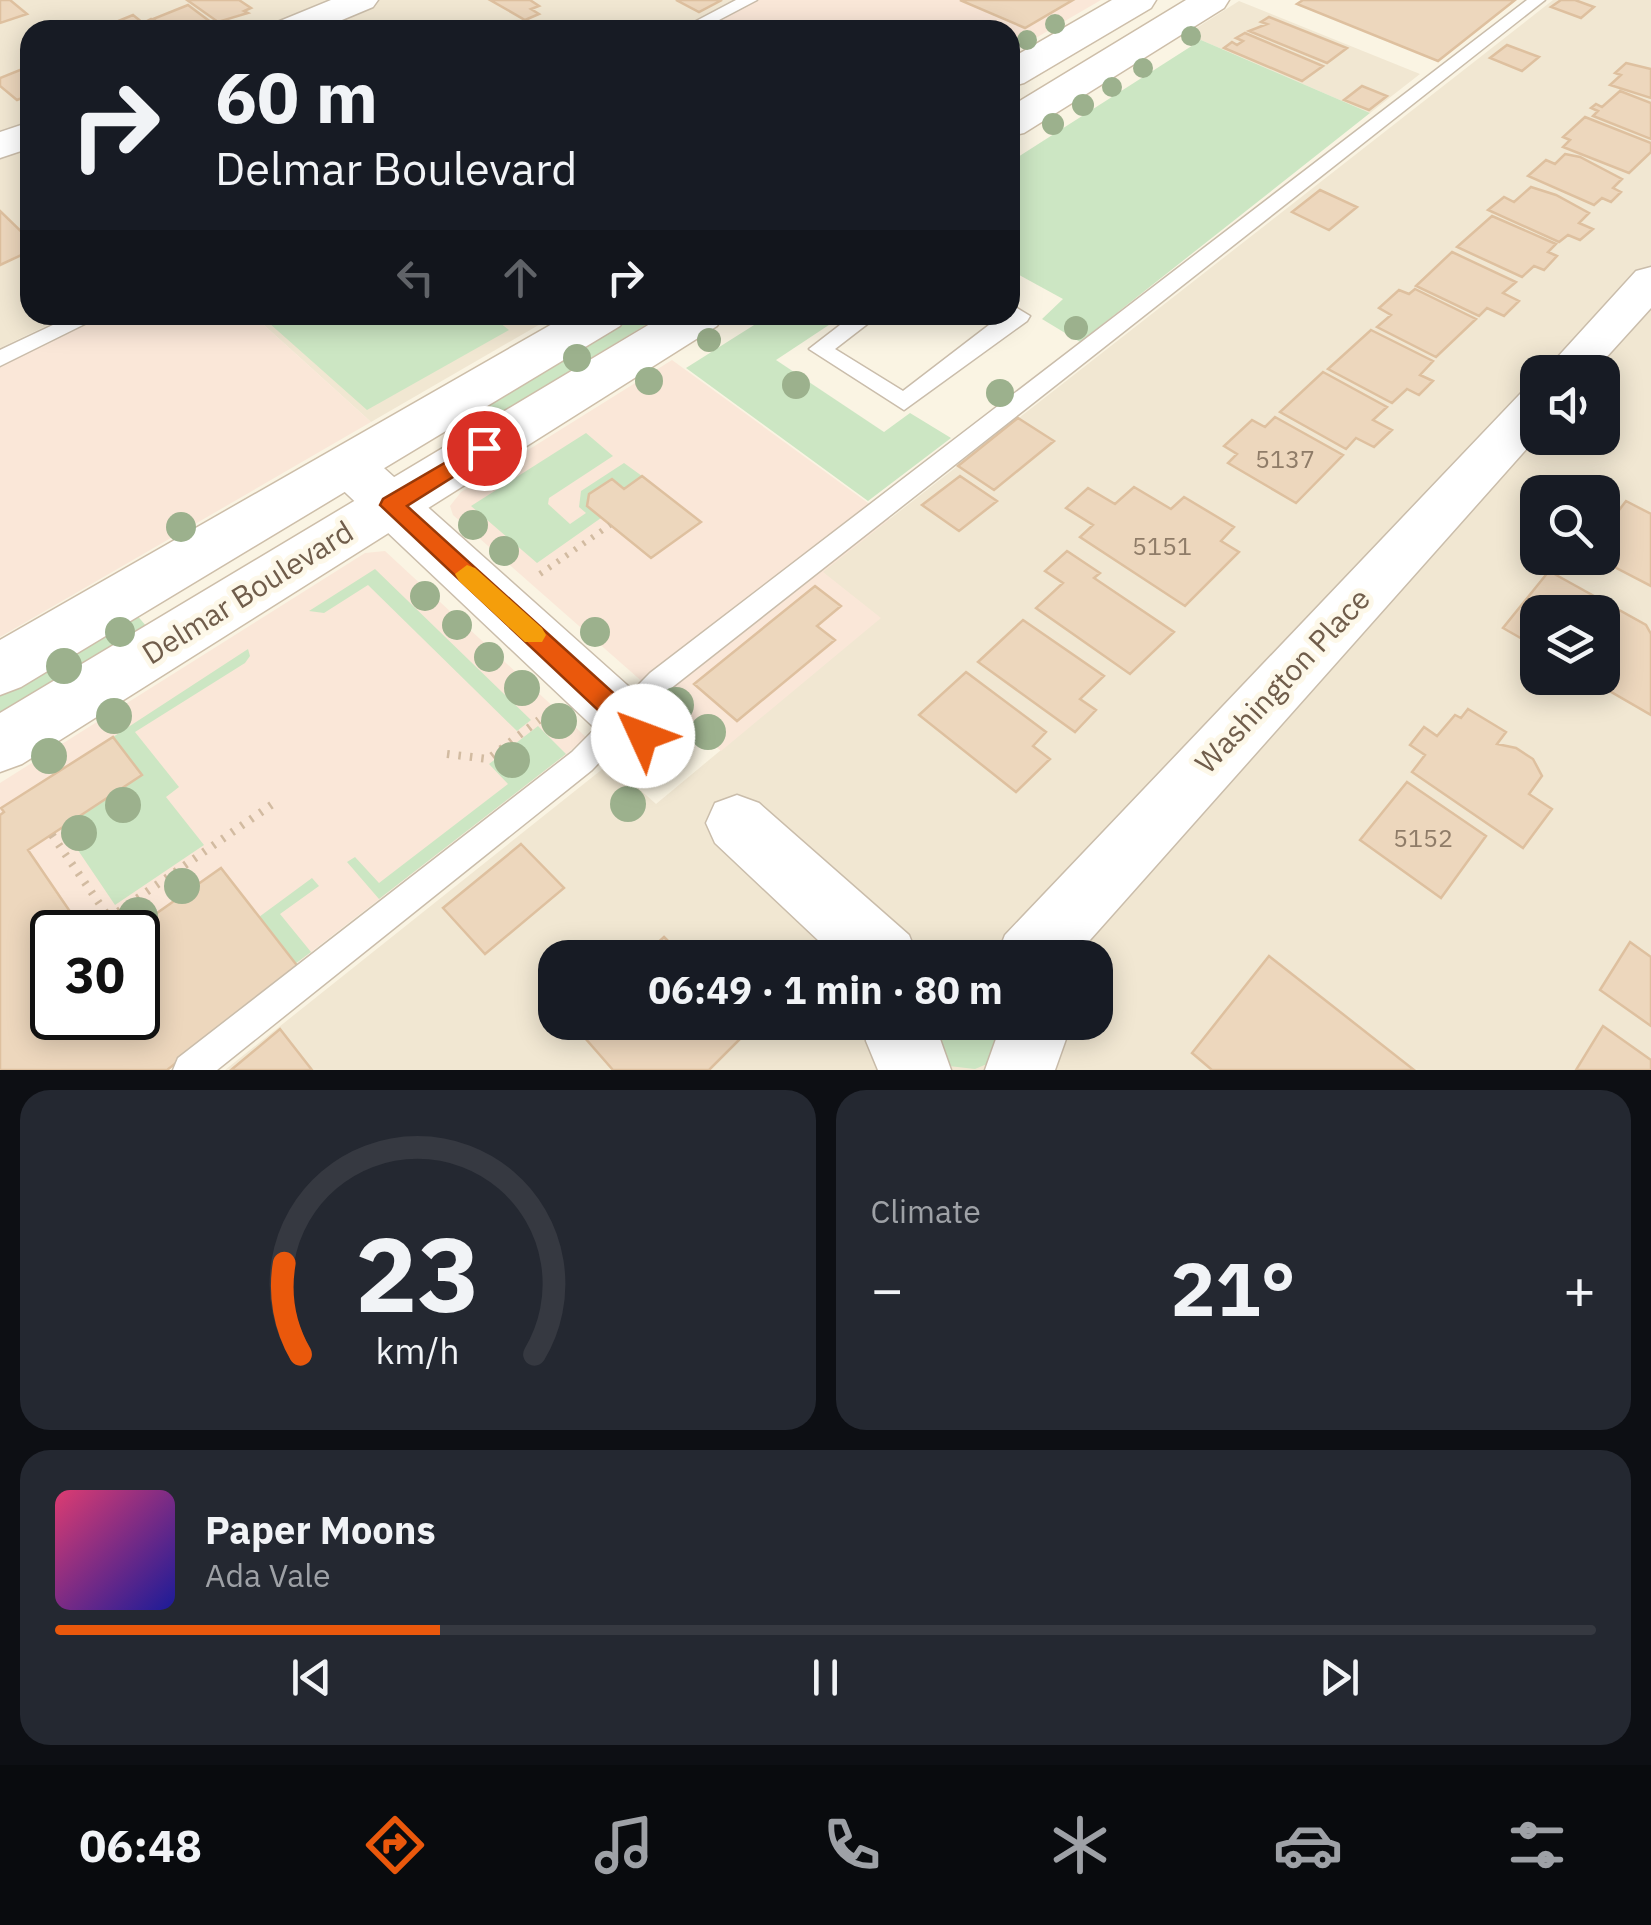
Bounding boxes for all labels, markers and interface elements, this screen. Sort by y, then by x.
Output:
text: 60 m [215,51,378,142]
icon: right [50,60,180,190]
text: Delmar Boulevard [215,139,577,197]
icon: left [388,250,443,305]
icon: ahead [493,250,548,305]
icon: right [598,250,653,305]
map controls [1520,355,1620,695]
button: sound [1520,355,1620,455]
pin [442,406,527,491]
icon: arrive [457,421,512,476]
house number: 5137 [1255,442,1315,475]
button: search [1520,475,1620,575]
street label: Delmar Boulevard [134,511,360,672]
house number: 5151 [1132,529,1192,562]
street label: Washington Place [1186,579,1378,781]
button: layers [1520,595,1620,695]
position arrow [591,684,695,788]
house number: 5152 [1393,821,1453,854]
speed limit sign: 30 [30,910,160,1040]
text: 06:49 · 1 min · 80 m [648,965,1003,1014]
text: Climate [871,1190,981,1232]
text: 23 [355,1205,480,1341]
text: 21° [1171,1239,1296,1337]
text: − [871,1253,904,1324]
text: + [1563,1253,1596,1324]
text: km/h [376,1327,460,1374]
text: Paper Moons [205,1505,436,1554]
text: Ada Vale [205,1554,331,1596]
icon: previous [284,1650,339,1705]
icon: pause [798,1650,853,1705]
icon: next [1312,1650,1367,1705]
icon: directions [360,1810,430,1880]
icon: music [589,1810,659,1880]
icon: phone [817,1810,887,1880]
icon: climate [1045,1810,1115,1880]
icon: car [1273,1810,1343,1880]
icon: filters [1502,1810,1572,1880]
text: 06:48 [79,1816,202,1874]

